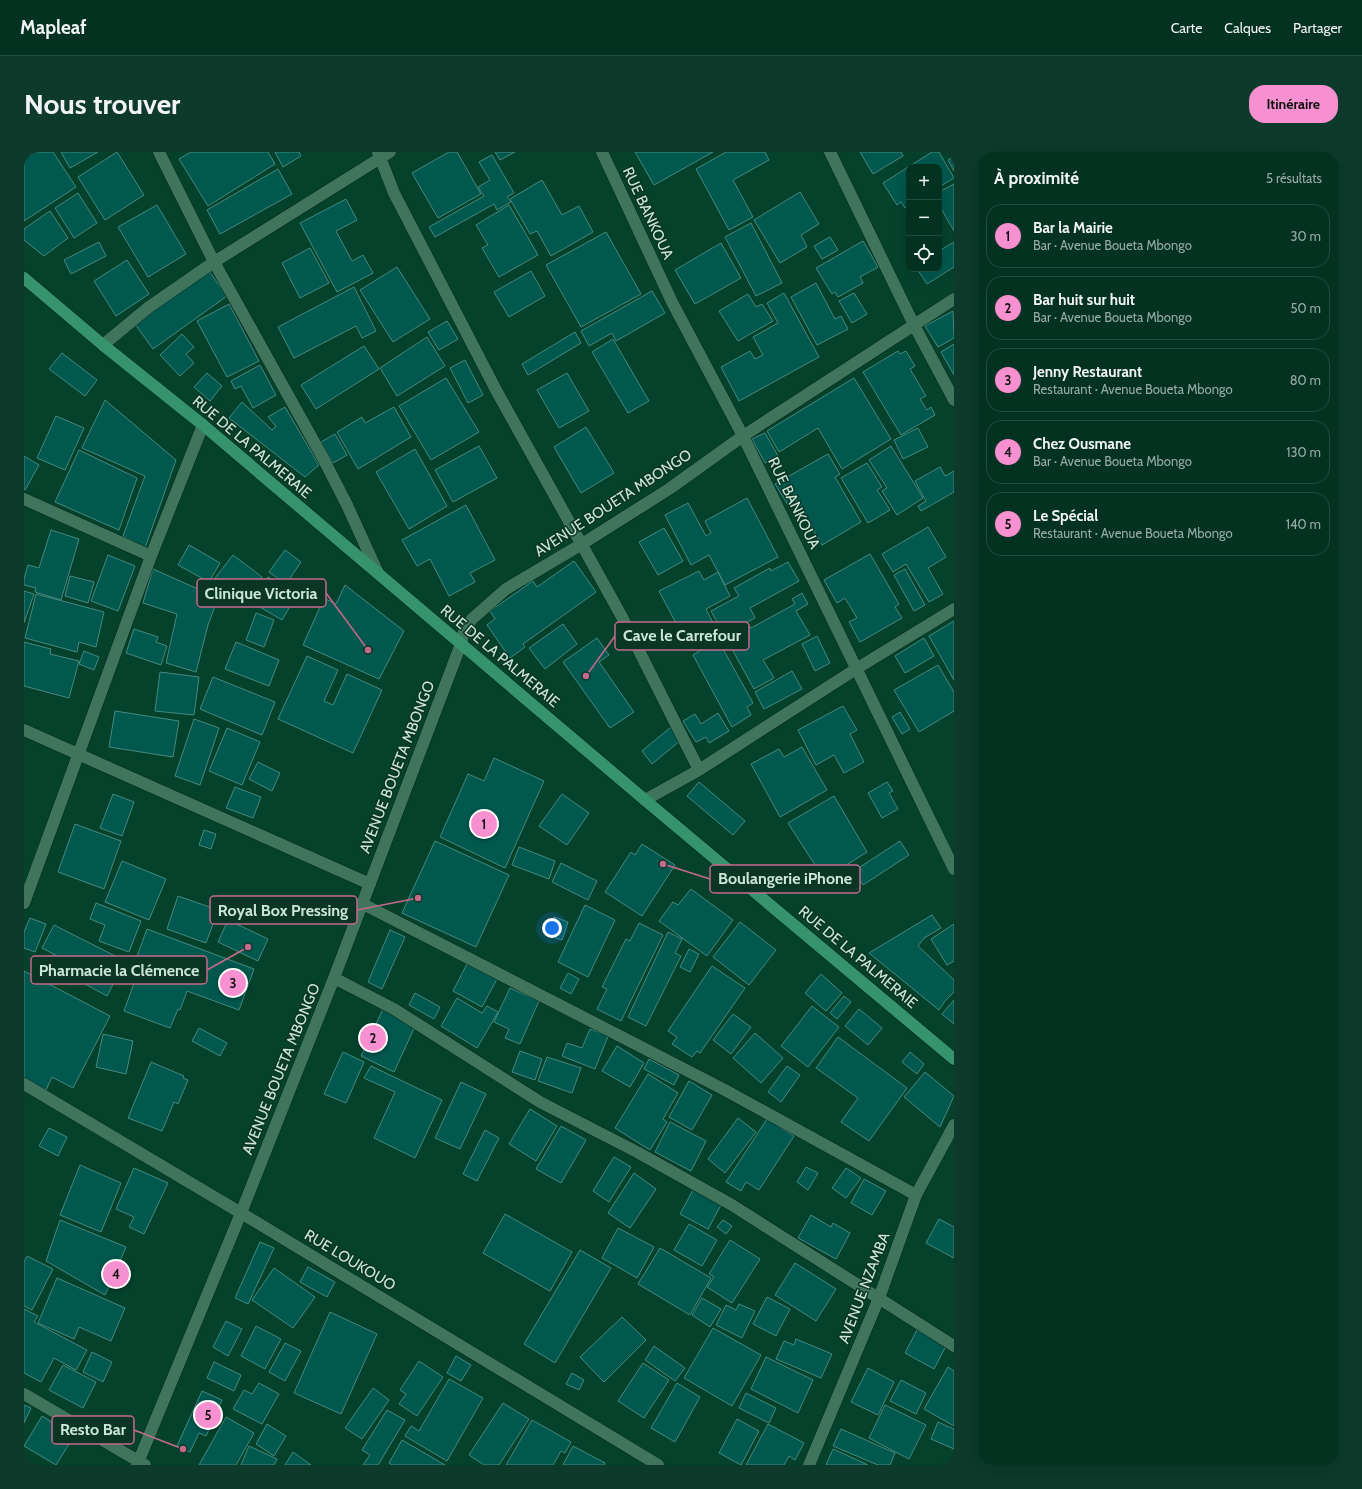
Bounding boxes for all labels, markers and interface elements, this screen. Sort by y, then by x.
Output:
text: Mapleaf [20,16,87,39]
text: Carte [1171,19,1202,37]
text: Calques [1224,19,1271,37]
text: Partager [1293,19,1342,37]
button: Itinéraire [1249,85,1338,123]
text: Nous trouver [24,87,180,121]
street label: RUE BANKOUA [619,164,678,263]
map controls [906,164,942,272]
button: + [906,164,942,200]
text: À proximité [994,168,1079,188]
text: 5 résultats [1266,170,1322,186]
button: − [906,200,942,236]
text: Bar la Mairie [1033,219,1113,237]
text: 1 [1006,228,1010,244]
text: 30 m [1291,228,1321,244]
button: locate [906,236,942,272]
text: Bar · Avenue Boueta Mbongo [1033,237,1192,253]
text: Bar huit sur huit [1033,291,1135,309]
text: 2 [1005,300,1011,316]
text: 50 m [1291,300,1321,316]
text: Bar · Avenue Boueta Mbongo [1033,309,1192,325]
text: Jenny Restaurant [1033,363,1142,381]
text: 3 [1004,372,1012,388]
text: 80 m [1290,372,1321,388]
text: Restaurant · Avenue Boueta Mbongo [1033,381,1233,397]
street label: RUE DE LA PALMERAIE [189,392,315,502]
text: Chez Ousmane [1033,435,1131,453]
text: 4 [1004,444,1012,460]
text: 130 m [1286,444,1321,460]
street label: AVENUE BOUETA MBONGO [531,446,695,560]
text: Bar · Avenue Boueta Mbongo [1033,453,1192,469]
street label: RUE BANKOUA [764,454,824,552]
text: Le Spécial [1033,507,1098,525]
text: 5 [1005,516,1011,532]
text: 140 m [1286,516,1321,532]
text: Restaurant · Avenue Boueta Mbongo [1033,525,1233,541]
callout: Clinique Victoria [197,579,326,607]
text: Clinique Victoria [205,584,317,603]
street label: RUE DE LA PALMERAIE [437,601,563,711]
callout: Cave le Carrefour [615,622,749,650]
text: Cave le Carrefour [623,626,742,645]
street label: AVENUE BOUETA MBONGO [356,678,438,856]
pin: 1 [471,809,497,839]
callout: Boulangerie iPhone [710,865,860,893]
text: Boulangerie iPhone [718,869,852,888]
callout: Royal Box Pressing [210,896,357,924]
text: Royal Box Pressing [218,901,348,920]
street label: RUE DE LA PALMERAIE [795,902,921,1012]
your location [542,918,562,938]
callout: Pharmacie la Clémence [31,956,207,984]
text: Pharmacie la Clémence [39,961,199,980]
pin: 3 [220,968,246,998]
street label: AVENUE BOUETA MBONGO [238,981,324,1157]
pin: 2 [360,1023,386,1053]
street label: RUE LOUKOUO [301,1226,399,1294]
street label: AVENUE NZAMBA [835,1229,894,1346]
pin: 4 [103,1259,129,1289]
pin: 5 [195,1400,221,1430]
callout: Resto Bar [52,1416,134,1444]
text: Resto Bar [60,1420,127,1439]

